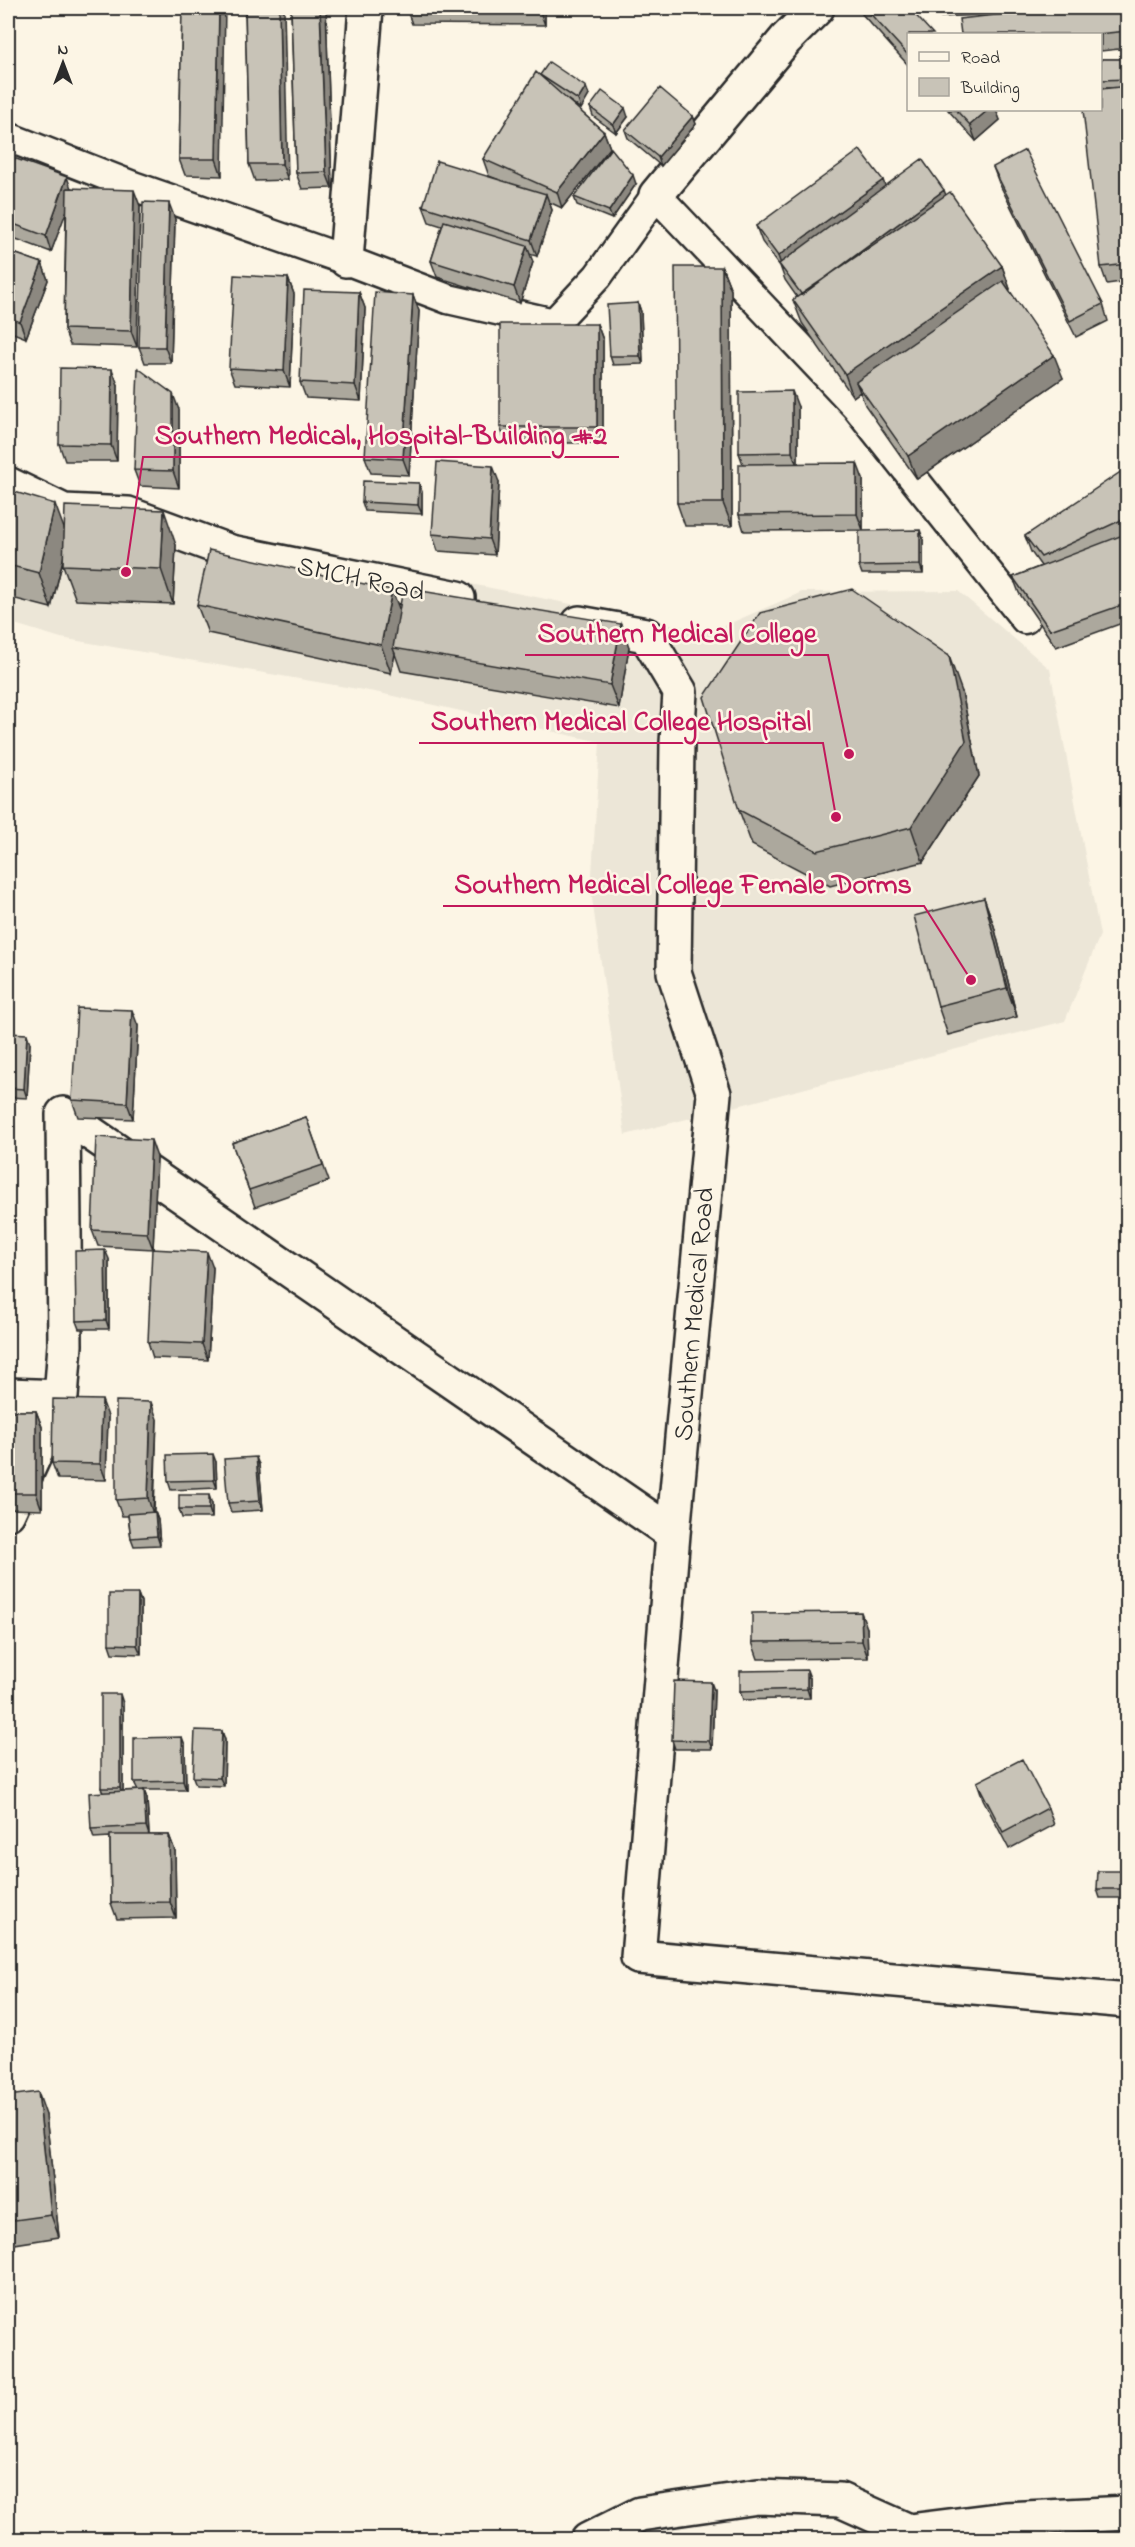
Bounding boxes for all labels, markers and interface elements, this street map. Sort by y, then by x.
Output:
north arrow [33,33,93,93]
legend [907,33,1102,111]
text: N [58,38,69,62]
text: Road [961,46,1000,72]
text: Building [960,76,1020,103]
callout: Southern Medical., Hospital-Building #2 [143,411,619,457]
text: Southern Medical., Hospital-Building #2 [155,417,607,459]
street label: SMCH Road [293,548,428,613]
callout: Southern Medical College [525,609,828,655]
text: Southern Medical College [538,615,818,657]
callout: Southern Medical College Hospital [419,697,823,743]
text: Southern Medical College Hospital [431,703,812,745]
callout: Southern Medical College Female Dorms [443,860,924,906]
text: Southern Medical College Female Dorms [454,866,912,908]
street label: Southern Medical Road [665,1186,726,1443]

